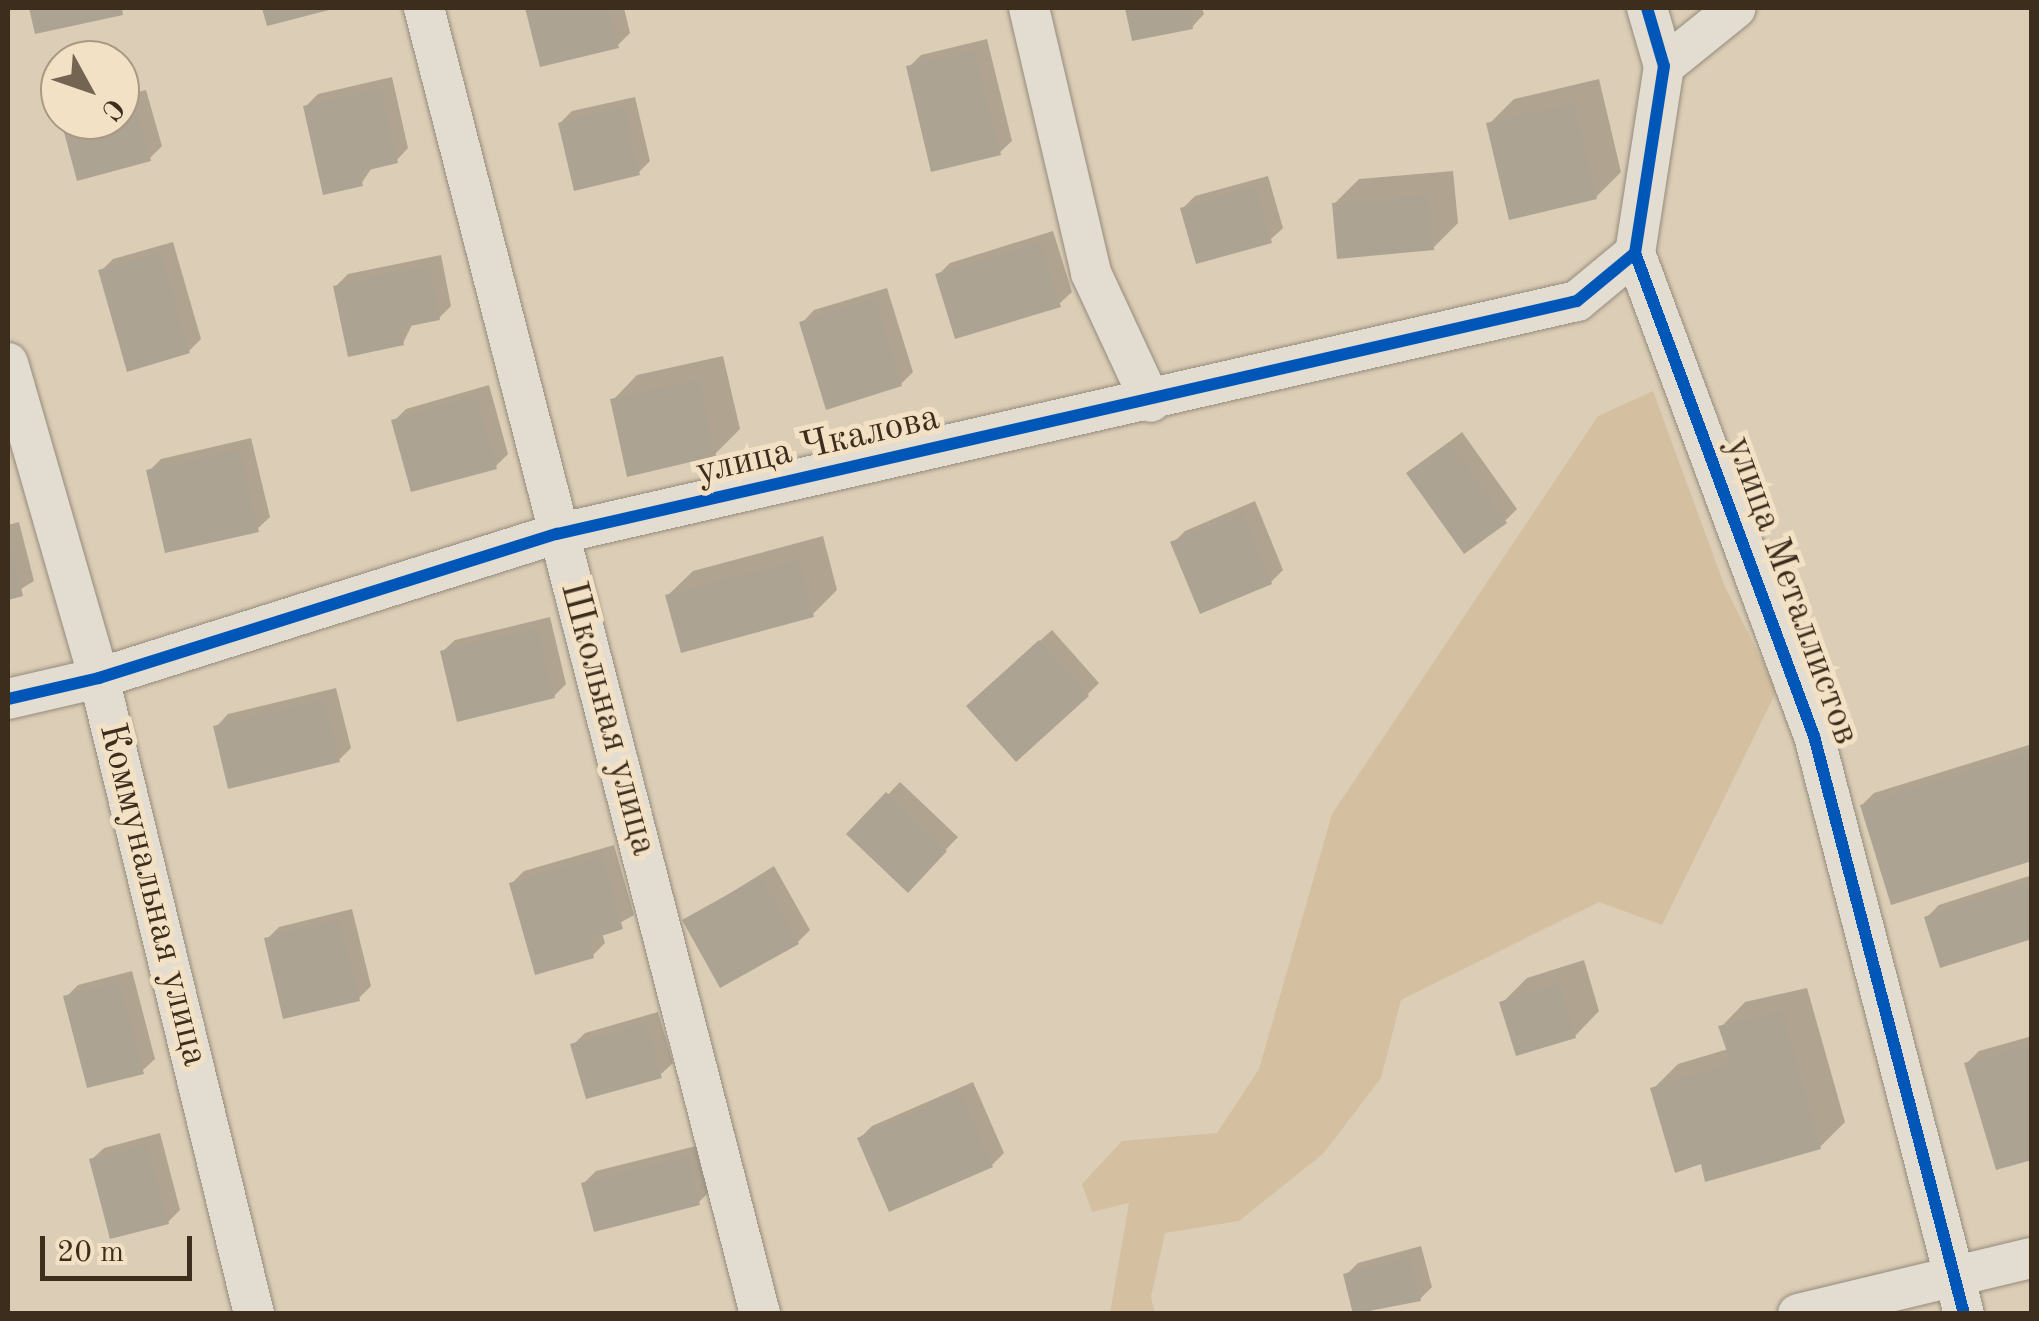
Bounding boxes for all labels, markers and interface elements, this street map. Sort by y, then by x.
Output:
north arrow [40,40,140,140]
text: С [95,92,128,124]
street label: улица Чкалова [692,396,944,496]
street label: улица Металлистов [1714,431,1868,751]
street label: Школьная улица [548,577,666,861]
street label: Коммунальная улица [87,719,217,1071]
scale bar [45,1216,198,1278]
text: 20 m [57,1238,124,1268]

